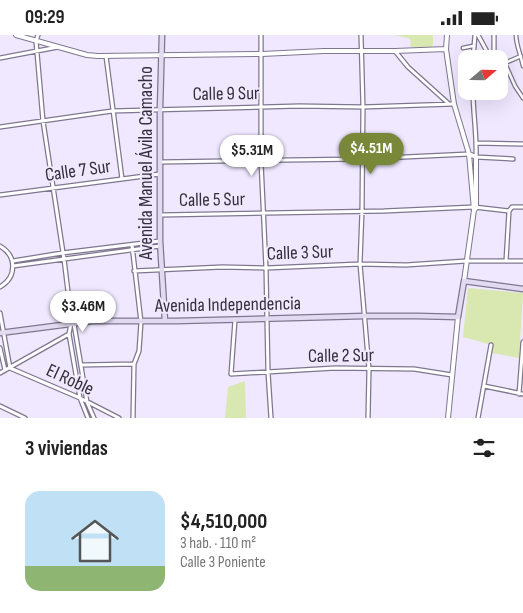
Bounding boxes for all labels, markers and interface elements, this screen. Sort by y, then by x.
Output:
text: 09:29 [25,6,65,29]
north arrow [458,50,508,100]
map controls [458,50,508,100]
street label: Avenida Manuel Ávila Camacho [135,66,158,261]
street label: Calle 9 Sur [192,82,260,106]
pin: $4.51M [330,133,412,175]
pin: $5.31M [211,135,293,177]
text: $4.51M [350,139,392,158]
text: $5.31M [231,141,273,160]
street label: Calle 7 Sur [44,155,113,187]
street label: Calle 5 Sur [179,188,246,212]
street label: Calle 3 Sur [266,240,334,266]
pin: $3.46M [42,291,124,333]
street label: Avenida Independencia [154,292,301,318]
text: $3.46M [61,297,105,316]
street label: Calle 2 Sur [308,344,375,368]
street label: El Roble [43,359,97,401]
icon: filters [470,434,498,462]
text: 3 viviendas [25,436,108,461]
text: $4,510,000 [180,509,267,534]
icon: home [65,511,125,571]
text: 3 hab. · 110 m² [180,534,256,553]
text: Calle 3 Poniente [180,553,266,572]

